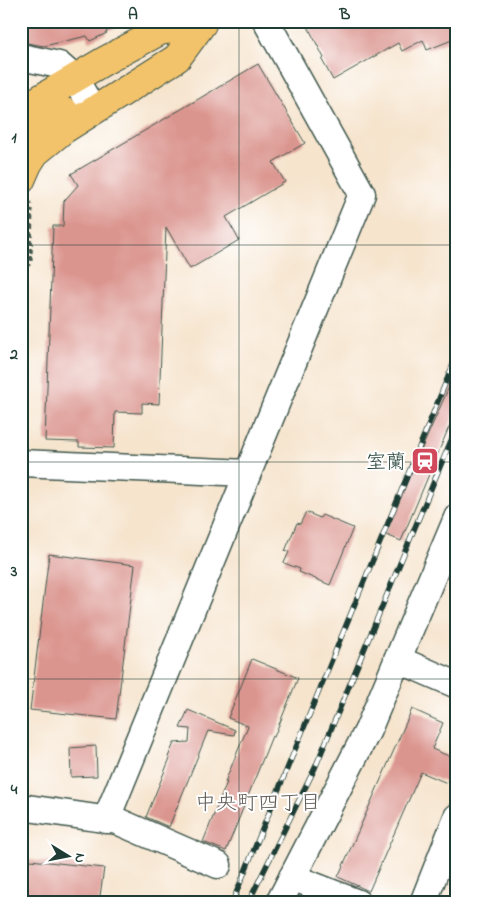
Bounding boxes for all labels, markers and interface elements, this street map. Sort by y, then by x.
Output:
text: A [128,3,138,27]
text: B [339,3,351,27]
text: 1 [11,126,17,150]
text: 2 [9,343,18,367]
station icon: 室蘭 [410,446,440,476]
place label: 室蘭 [366,449,406,478]
text: 3 [10,560,18,584]
text: 4 [10,778,18,802]
district label: 中央町四丁目 [195,789,321,819]
north arrow [42,832,92,882]
text: N [68,852,90,864]

